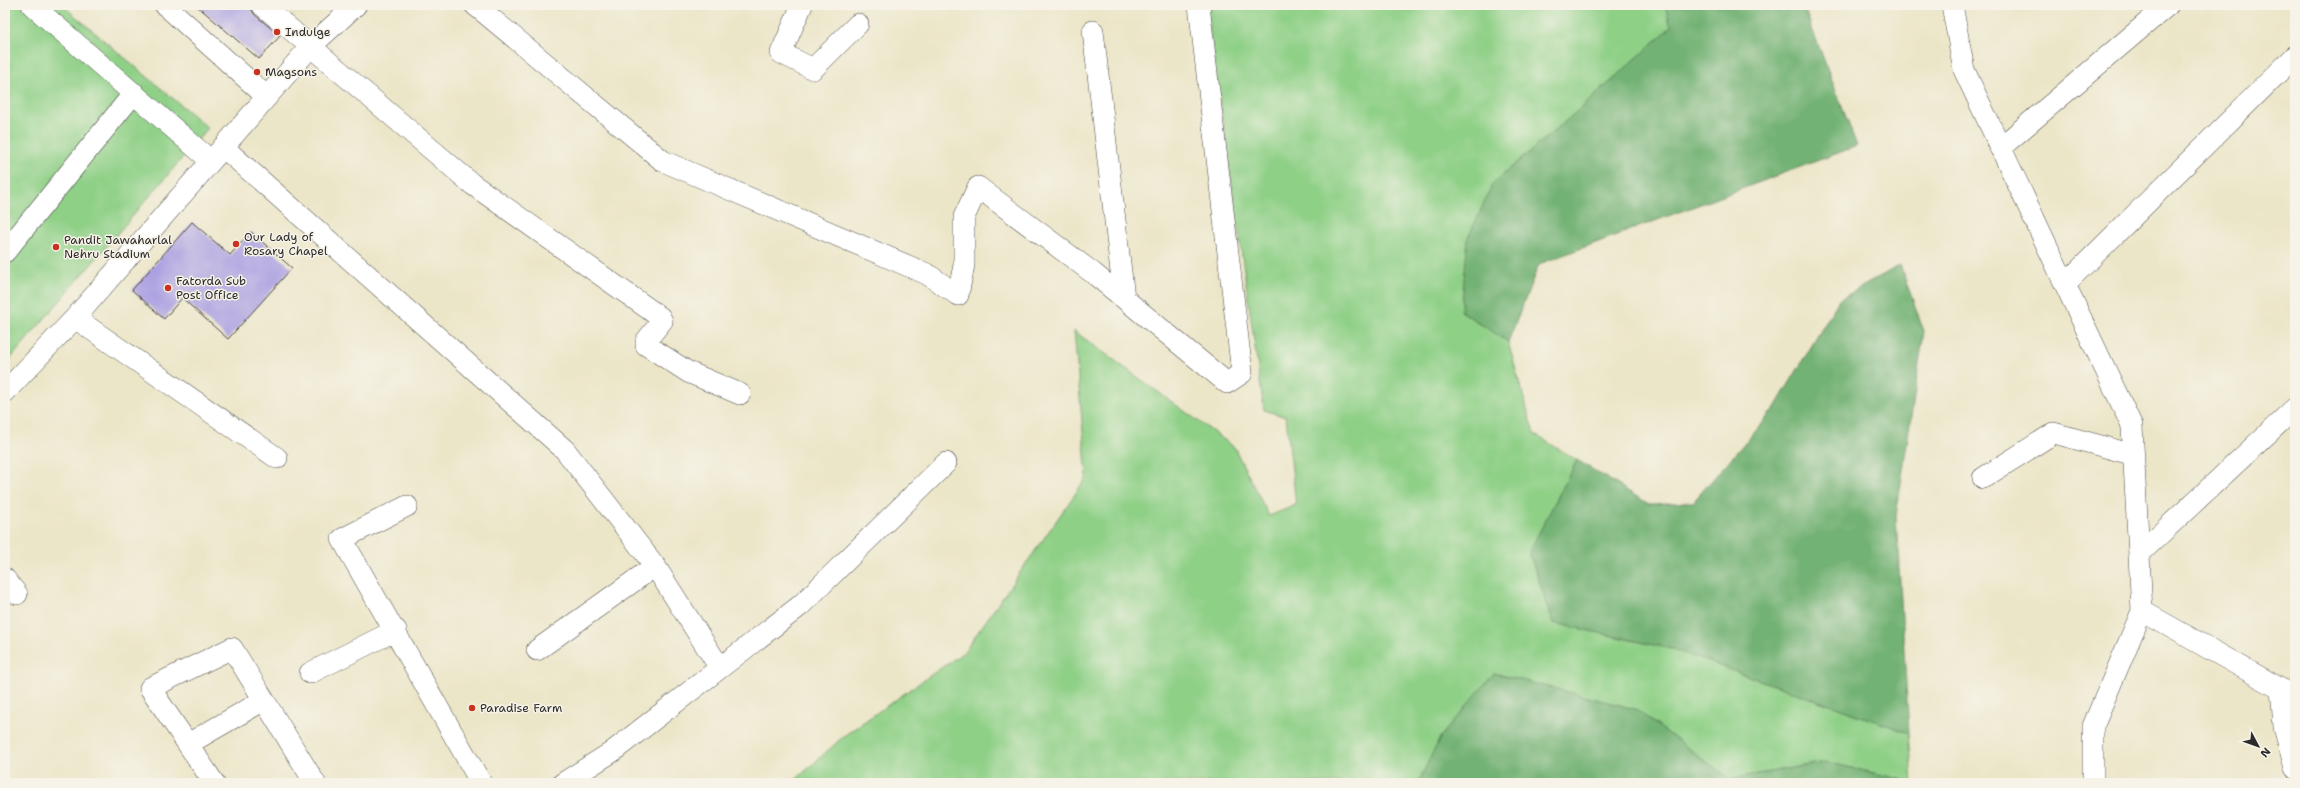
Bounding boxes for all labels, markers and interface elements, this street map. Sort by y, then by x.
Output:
place label: Indulge [285,24,331,40]
marker: Indulge [272,27,282,37]
place label: Magsons [265,64,317,80]
marker: Magsons [252,67,262,77]
place label: Our Lady of Rosary Chapel [244,229,328,259]
place label: Pandit Jawaharlal Nehru Stadium [64,232,172,262]
marker: Our Lady of Rosary Chapel [231,239,241,249]
marker: Pandit Jawaharlal Nehru Stadium [51,242,61,252]
place label: Fatorda Sub Post Office [176,273,246,303]
marker: Fatorda Sub Post Office [163,283,173,293]
place label: Paradise Farm [480,700,562,716]
marker: Paradise Farm [467,703,477,713]
north arrow [2238,726,2278,766]
text: N [2256,744,2274,761]

